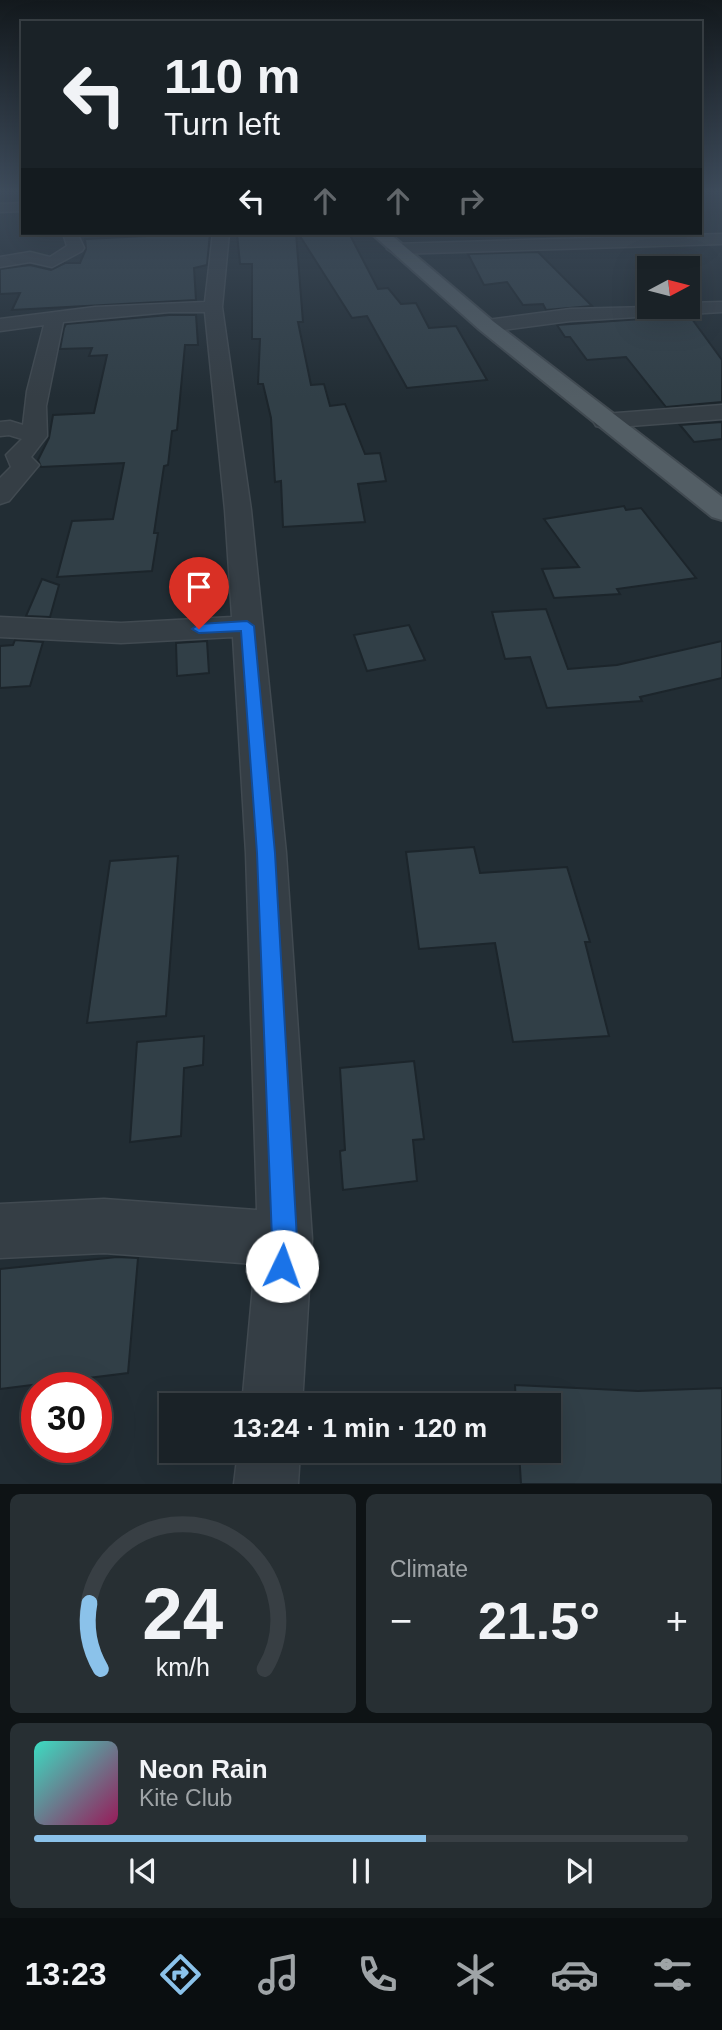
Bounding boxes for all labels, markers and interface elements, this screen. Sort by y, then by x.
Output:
icon: left [49,49,140,140]
text: 110 m [164,49,300,103]
text: Turn left [164,106,280,142]
icon: left [233,182,271,220]
icon: ahead [306,182,344,220]
icon: ahead [379,182,417,220]
icon: right [452,182,490,220]
north arrow [637,256,700,318]
map controls [637,256,700,319]
pin [169,557,229,629]
icon: arrive [180,568,218,606]
position arrow [245,1229,319,1303]
speed limit sign: 30 [21,1372,112,1463]
text: 13:24 · 1 min · 120 m [233,1413,487,1443]
text: Climate [390,1556,468,1582]
text: 24 [143,1574,224,1655]
text: 21.5° [478,1592,600,1650]
text: − [390,1600,412,1642]
text: + [666,1600,688,1642]
text: km/h [156,1653,210,1681]
text: Neon Rain [139,1754,268,1784]
text: Kite Club [139,1785,232,1811]
icon: previous [124,1852,162,1890]
icon: pause [342,1852,380,1890]
icon: next [560,1852,598,1890]
icon: directions [156,1950,205,1999]
icon: music [254,1950,303,1999]
icon: phone [353,1950,402,1999]
icon: climate [451,1950,500,1999]
icon: car [550,1950,599,1999]
icon: filters [648,1950,697,1999]
text: 13:23 [25,1956,107,1992]

